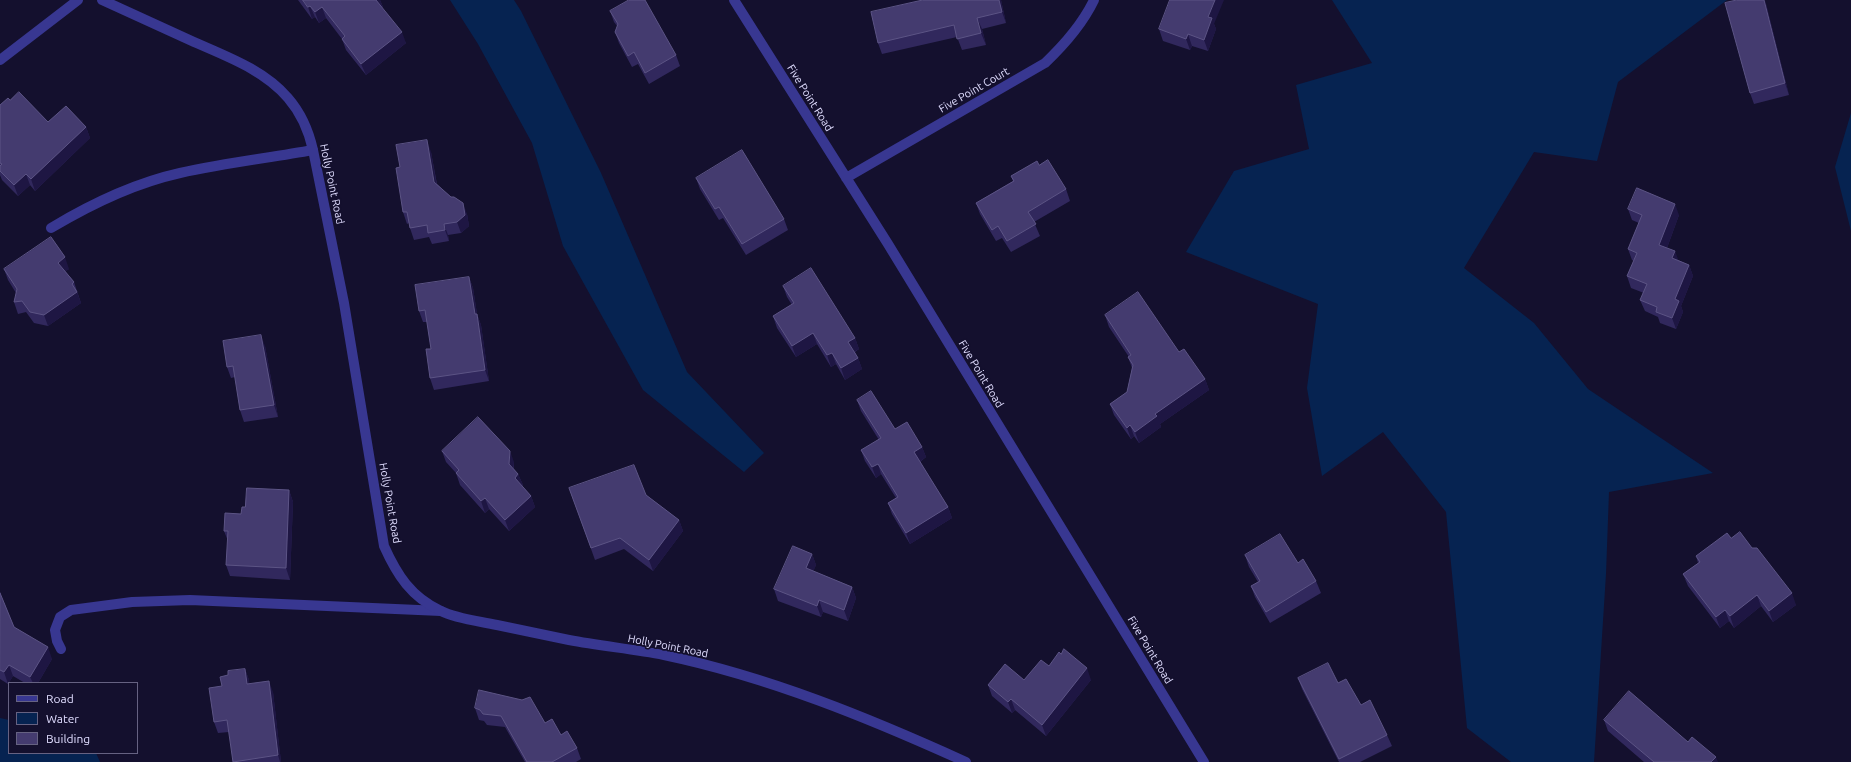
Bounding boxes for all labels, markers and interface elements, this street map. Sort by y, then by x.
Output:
street label: Five Point Road [784,62,836,134]
street label: Five Point Court [936,65,1012,115]
street label: Holly Point Road [317,143,347,225]
street label: Five Point Road [956,338,1006,410]
street label: Holly Point Road [376,462,404,544]
street label: Five Point Road [1125,614,1175,686]
street label: Holly Point Road [627,632,709,660]
legend [8,682,138,754]
text: Road [46,692,74,705]
text: Water [46,712,79,725]
text: Building [46,732,90,745]

